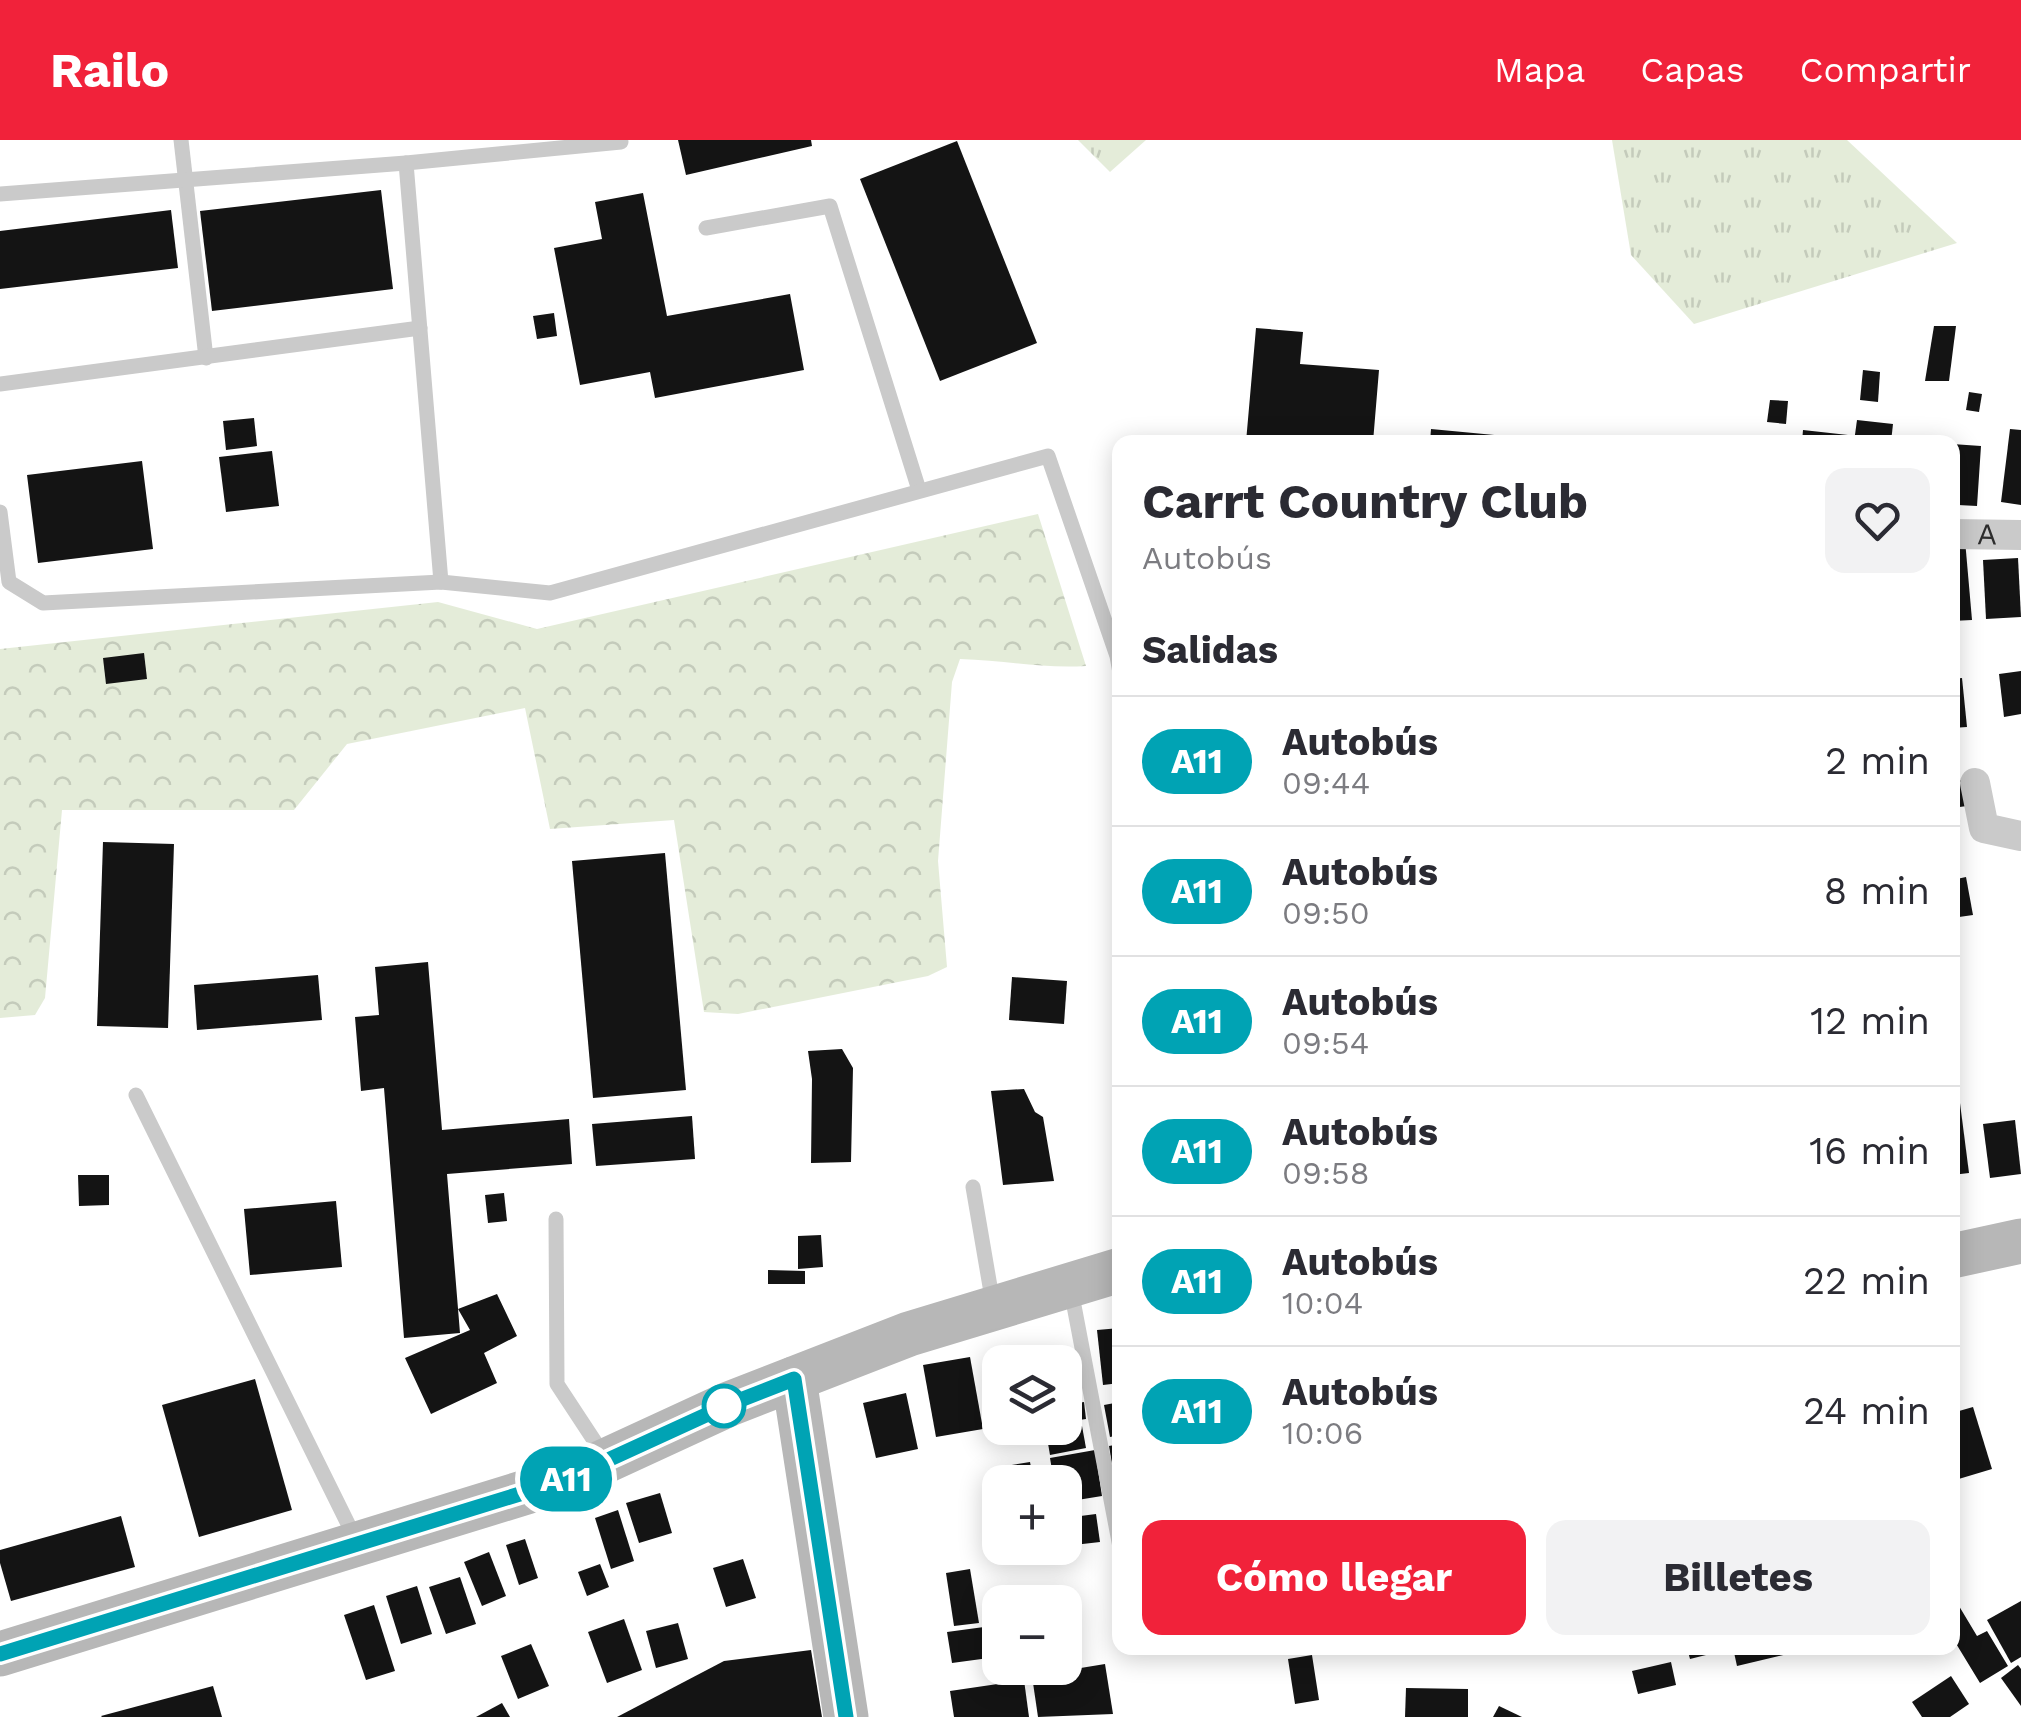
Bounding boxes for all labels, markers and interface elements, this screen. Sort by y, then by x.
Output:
text: Railo [50,42,169,99]
text: Mapa [1494,49,1585,91]
text: Capas [1640,49,1744,91]
text: Compartir [1799,49,1971,91]
button: heart [1825,468,1930,573]
text: Carrt Country Club [1142,473,1588,530]
street label: A [1977,516,1997,552]
text: Autobús [1142,539,1272,577]
text: Salidas [1142,628,1278,672]
text: Autobús [1282,720,1438,764]
text: 2 min [1825,739,1930,783]
text: A11 [1171,740,1223,782]
text: 09:44 [1282,764,1370,802]
text: Autobús [1282,850,1438,894]
text: 8 min [1824,869,1930,913]
text: A11 [1171,870,1223,912]
text: 09:50 [1282,894,1370,932]
text: Autobús [1282,980,1438,1024]
text: 12 min [1810,999,1930,1043]
text: A11 [1171,1000,1223,1042]
text: 09:54 [1282,1024,1369,1062]
text: Autobús [1282,1110,1438,1154]
text: 16 min [1809,1129,1930,1173]
text: A11 [1171,1130,1223,1172]
text: 09:58 [1282,1154,1369,1192]
text: Autobús [1282,1240,1438,1284]
text: 22 min [1803,1259,1930,1303]
text: A11 [1171,1260,1223,1302]
text: 10:04 [1282,1284,1363,1322]
map controls [982,1345,1082,1685]
button: layers [982,1345,1082,1445]
text: Autobús [1282,1370,1438,1414]
unlabelled marker [703,1385,745,1427]
text: 24 min [1803,1389,1930,1433]
text: A11 [1171,1390,1223,1432]
text: 10:06 [1282,1414,1363,1452]
line badge: A11 [508,1446,624,1512]
text: A11 [540,1458,592,1500]
button: + [982,1465,1082,1565]
button: Cómo llegar [1142,1520,1526,1635]
button: Billetes [1546,1520,1930,1635]
button: − [982,1585,1082,1685]

